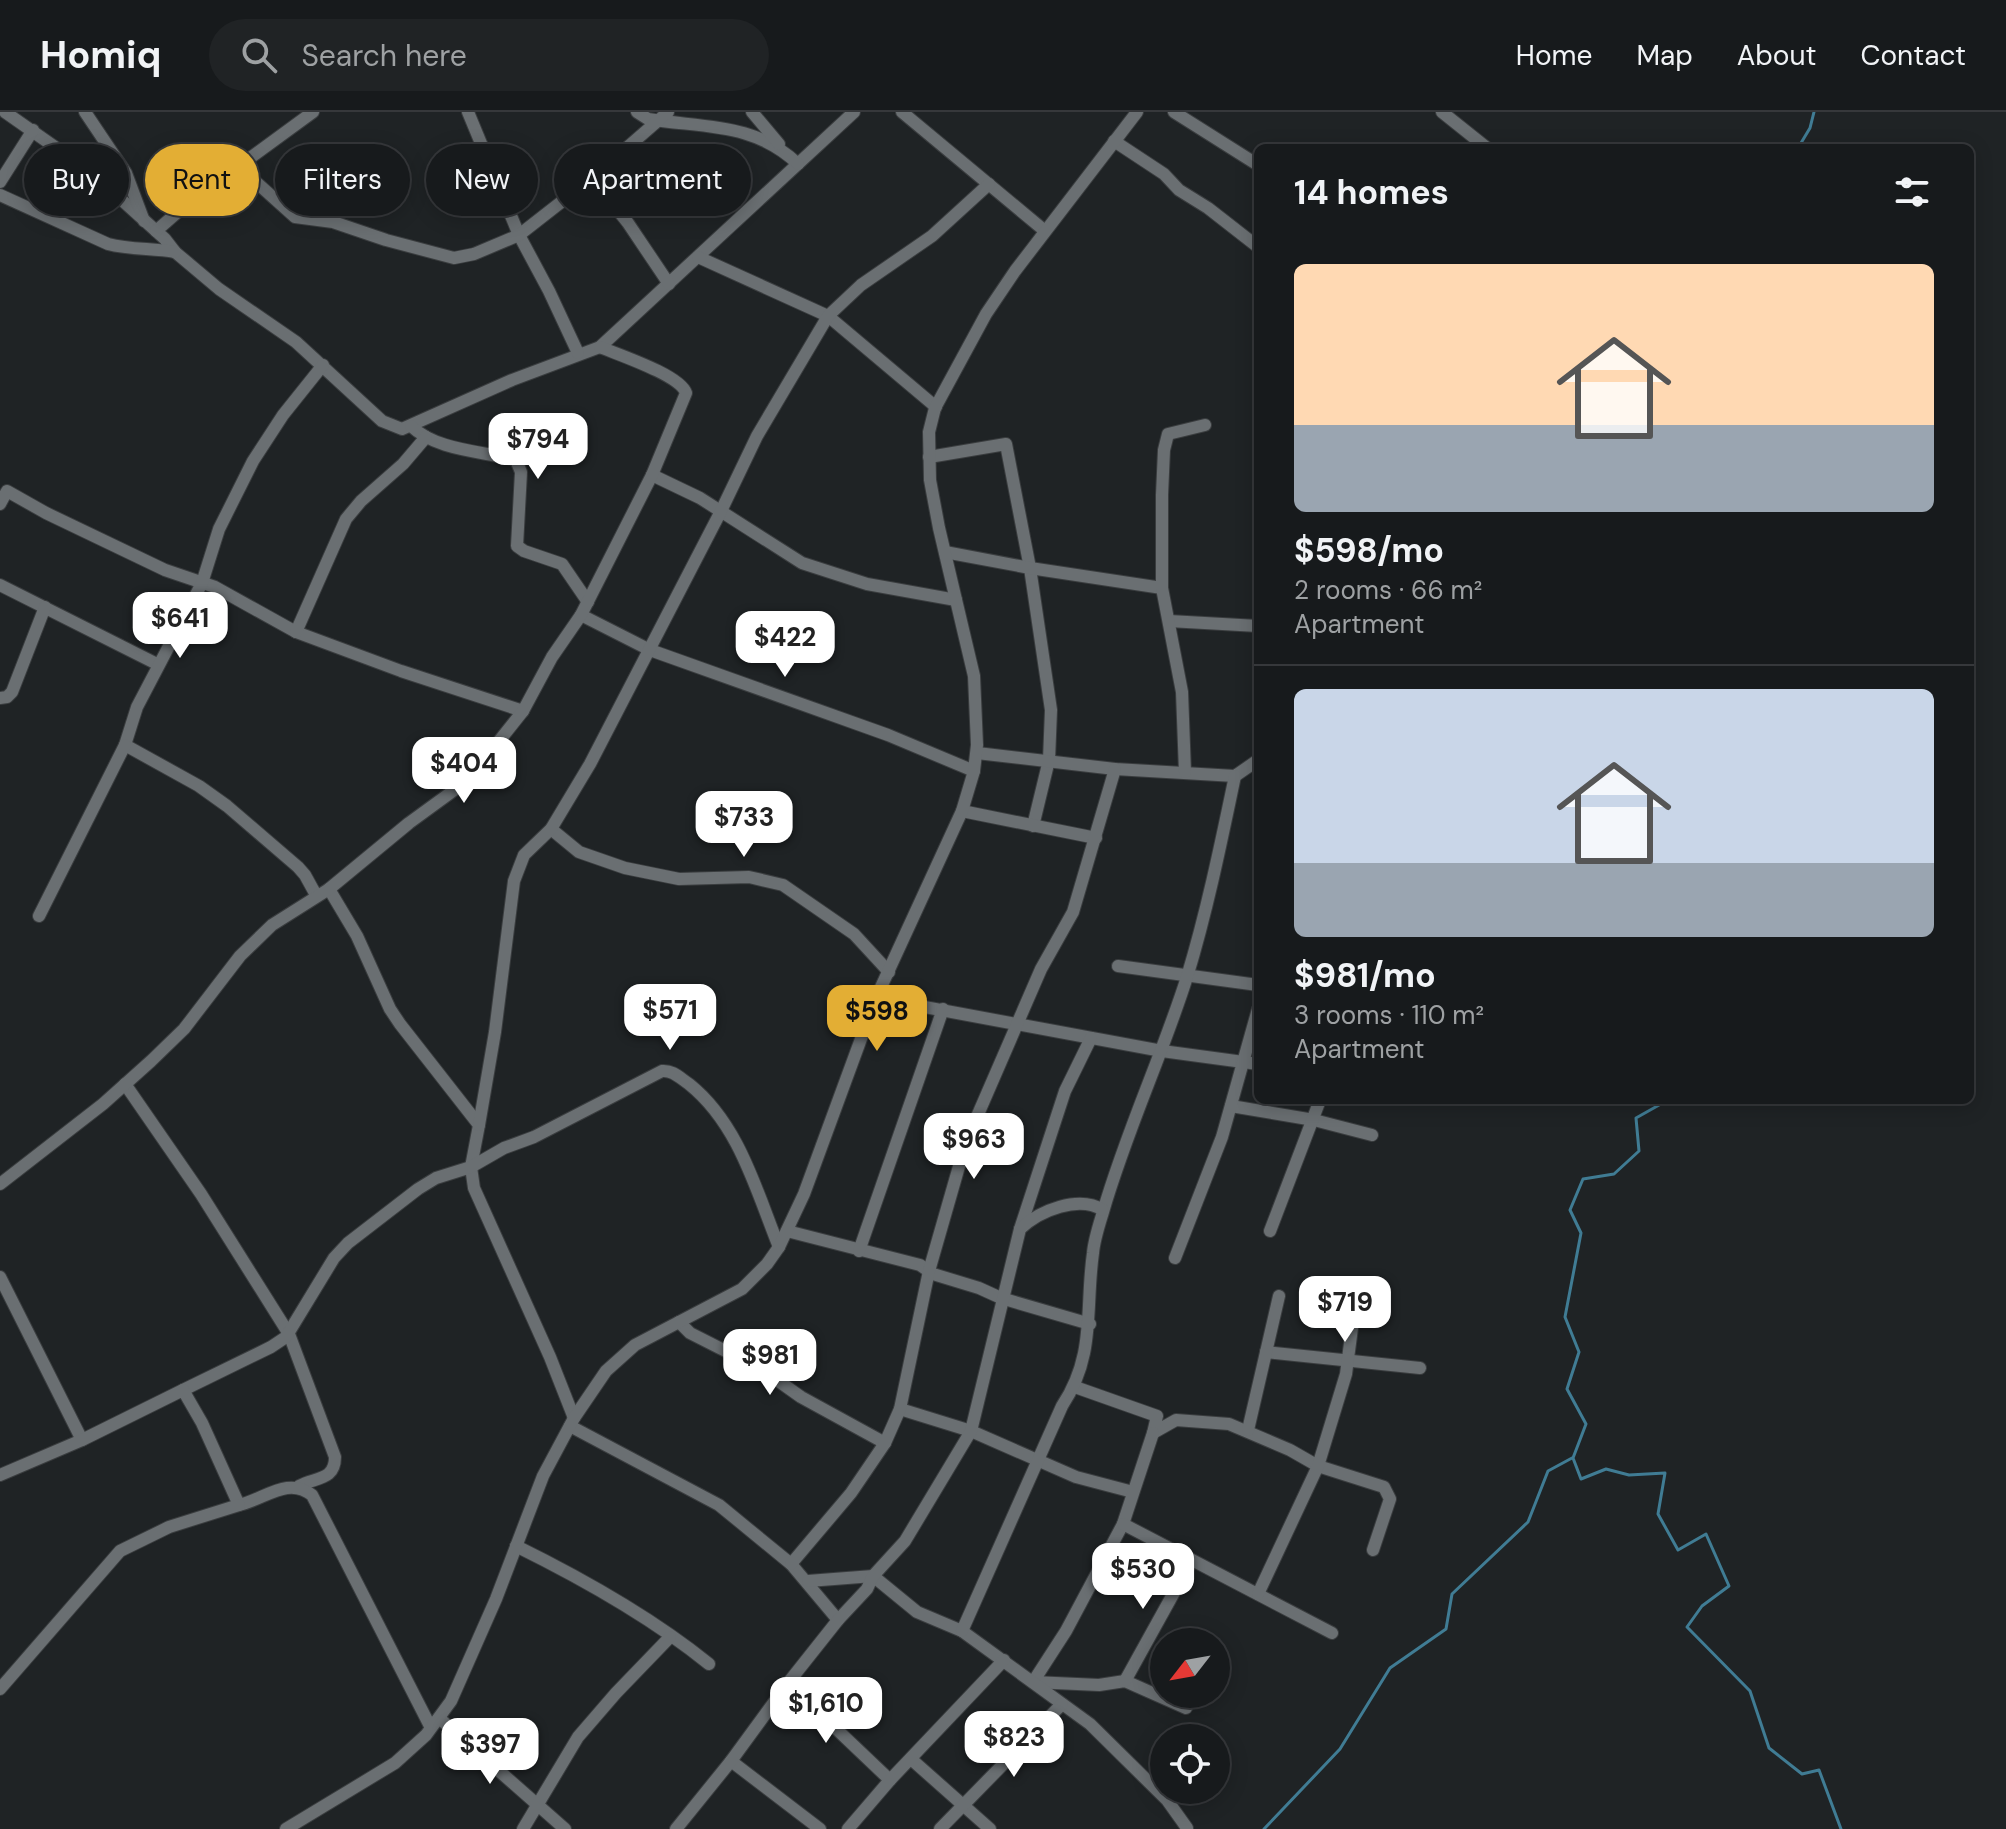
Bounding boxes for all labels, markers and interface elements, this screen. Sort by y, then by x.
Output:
search box [209,19,769,91]
text: Homiq [40,30,161,80]
icon: search [237,33,281,77]
text: Search here [301,36,467,75]
text: Home [1516,37,1592,74]
text: Map [1636,37,1693,74]
text: About [1737,37,1816,74]
text: Contact [1860,37,1966,74]
chip: Buy [24,144,129,216]
chip: Rent [145,144,259,216]
chip: Filters [275,144,410,216]
chip: New [426,144,538,216]
chip: Apartment [554,144,751,216]
text: 14 homes [1294,170,1449,215]
icon: filters [1890,170,1934,214]
icon: home [1542,316,1686,460]
pin: $794 [491,413,585,481]
text: $794 [507,422,569,456]
text: $598/mo [1294,528,1444,573]
text: 2 rooms · 66 m² [1294,573,1482,607]
pin: $641 [133,592,227,660]
text: $641 [151,601,209,635]
text: Apartment [1294,607,1425,641]
pin: $422 [738,611,832,679]
text: $422 [754,620,816,654]
pin: $404 [417,737,511,805]
icon: home [1542,741,1686,885]
text: $404 [430,746,498,780]
pin: $733 [697,791,791,859]
text: $733 [714,800,774,834]
text: $981/mo [1294,953,1436,998]
pin: $571 [623,984,717,1052]
pin: $598 [830,985,924,1053]
text: $571 [642,993,698,1027]
text: $598 [845,994,909,1028]
text: 3 rooms · 110 m² [1294,998,1484,1032]
text: Apartment [1294,1032,1425,1066]
pin: $963 [927,1113,1021,1181]
text: $963 [942,1122,1006,1156]
pin: $719 [1298,1276,1392,1344]
text: $719 [1317,1285,1373,1319]
pin: $981 [723,1329,817,1397]
text: $981 [741,1338,799,1372]
pin: $530 [1096,1543,1190,1611]
text: $530 [1110,1552,1176,1586]
north arrow [1150,1628,1230,1708]
map controls [1150,1628,1230,1804]
pin: $1,610 [761,1677,891,1745]
text: $1,610 [788,1686,864,1720]
pin: $823 [967,1711,1061,1779]
pin: $397 [443,1718,537,1786]
text: $823 [983,1720,1045,1754]
button: locate [1150,1724,1230,1804]
text: $397 [460,1727,520,1761]

